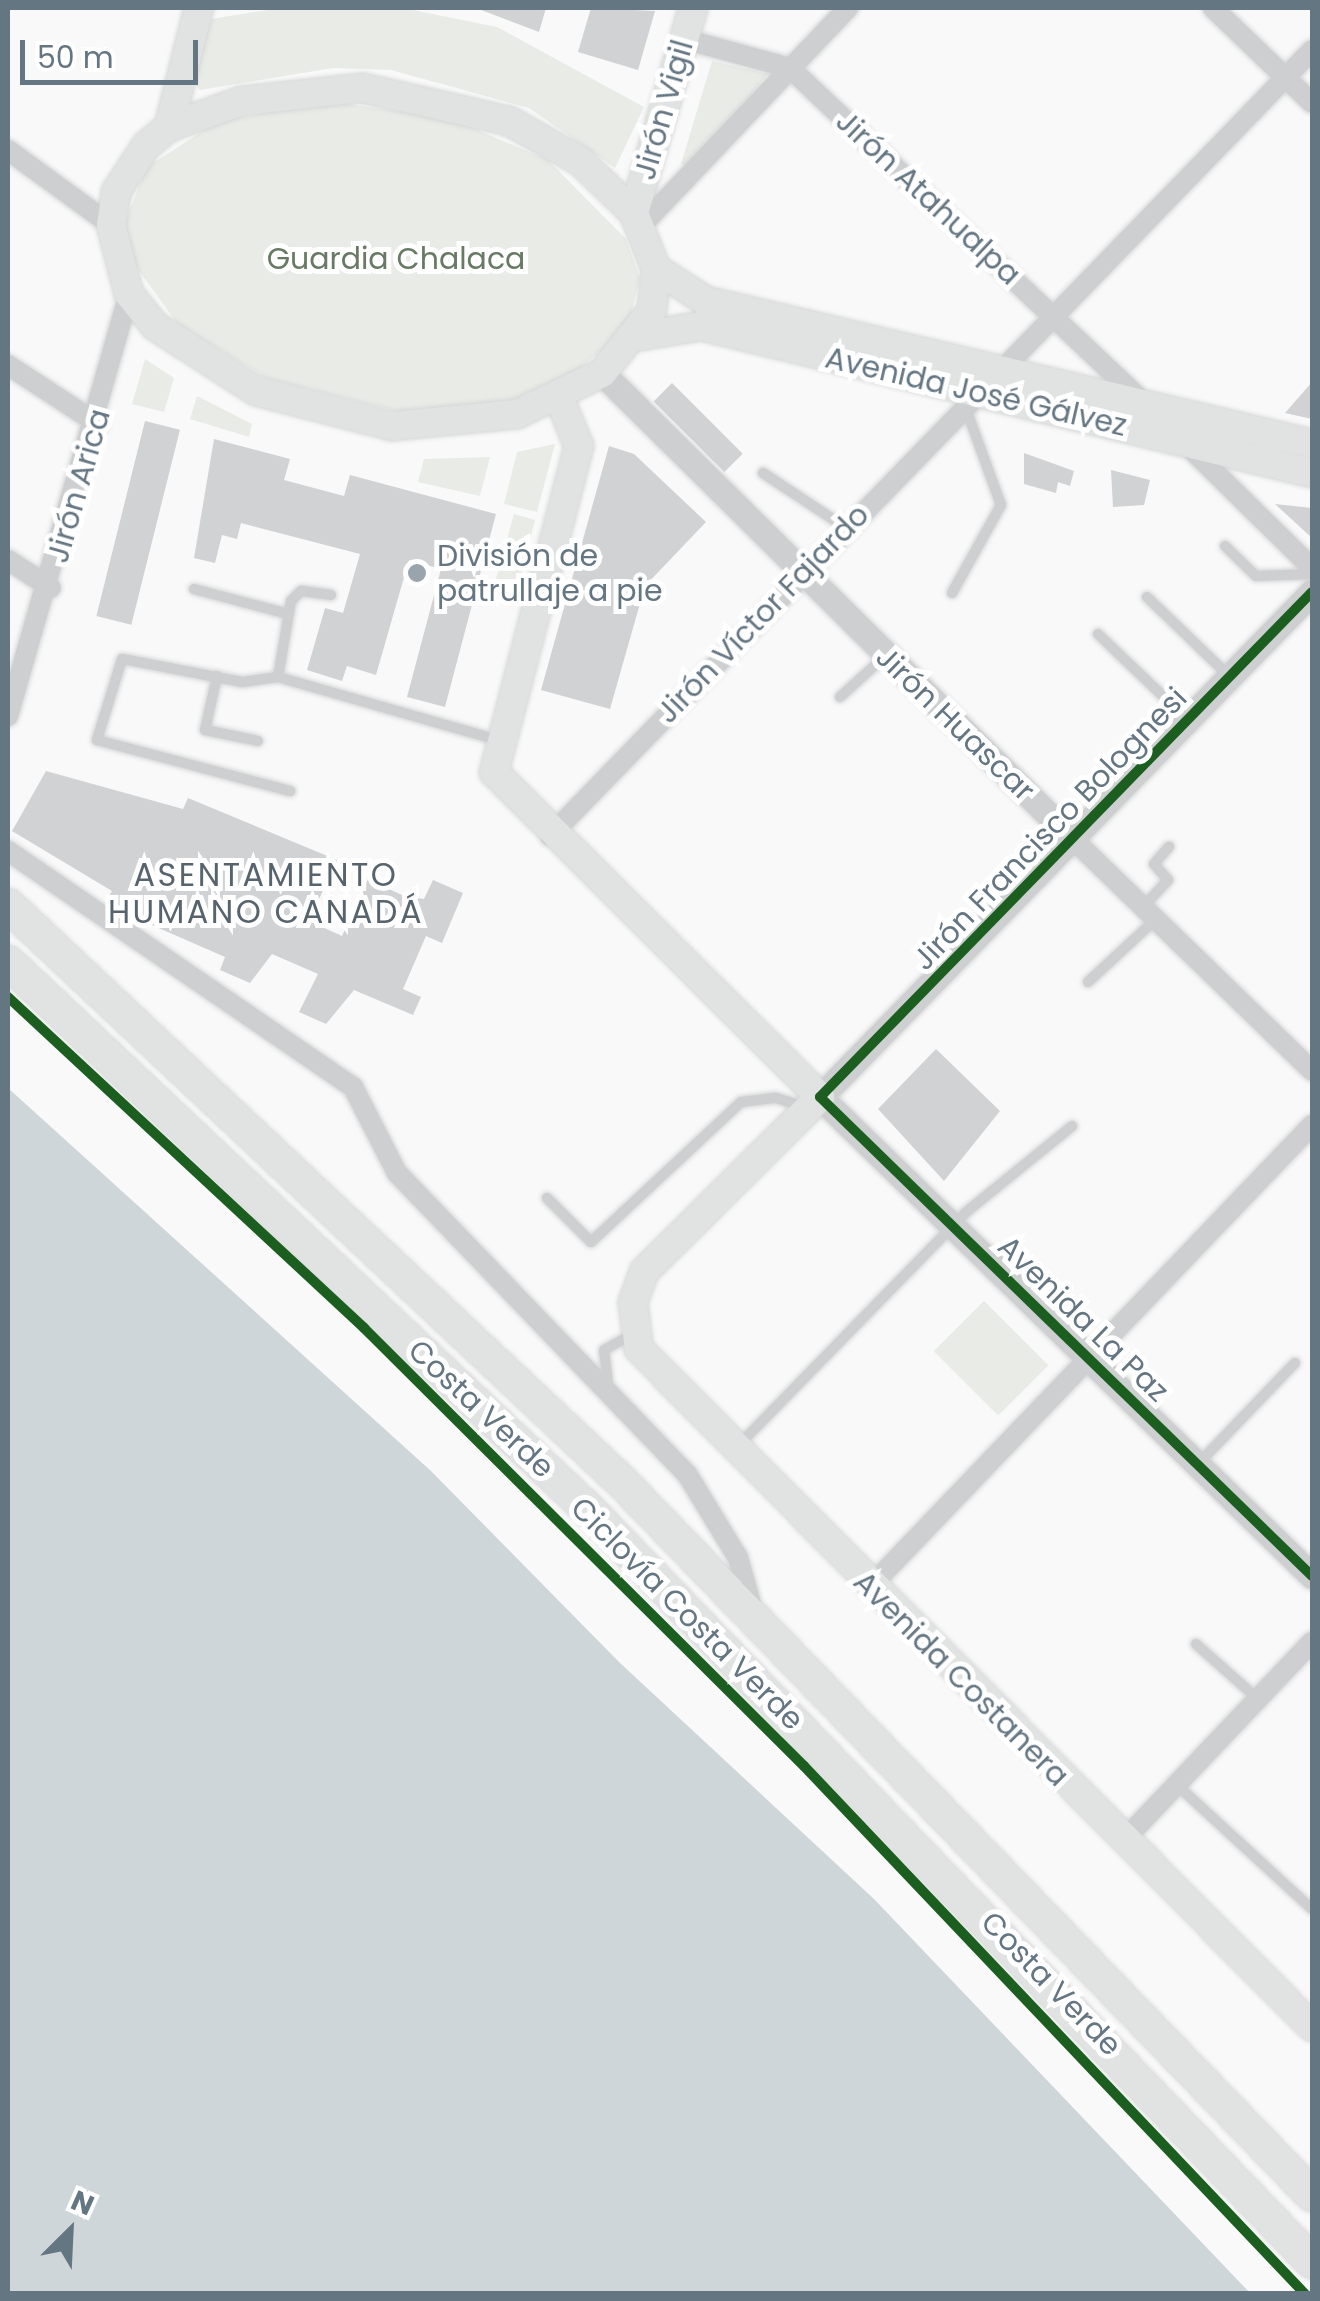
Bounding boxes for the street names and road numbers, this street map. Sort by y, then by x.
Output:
street label: Jirón Vigil [627,36,701,184]
street label: Jirón Atahualpa [828,103,1028,293]
street label: Avenida José Gálvez [822,340,1130,444]
street label: Jirón Arica [40,405,118,567]
street label: Jirón Víctor Fajardo [649,497,877,731]
street label: Jirón Huascar [868,639,1042,809]
street label: Jirón Francisco Bolognesi [906,680,1194,978]
street label: Avenida La Paz [990,1228,1176,1410]
street label: Costa Verde [401,1332,561,1486]
street label: Ciclovía Costa Verde [563,1490,811,1738]
street label: Avenida Costanera [846,1564,1076,1794]
street label: Costa Verde [973,1905,1129,2063]

